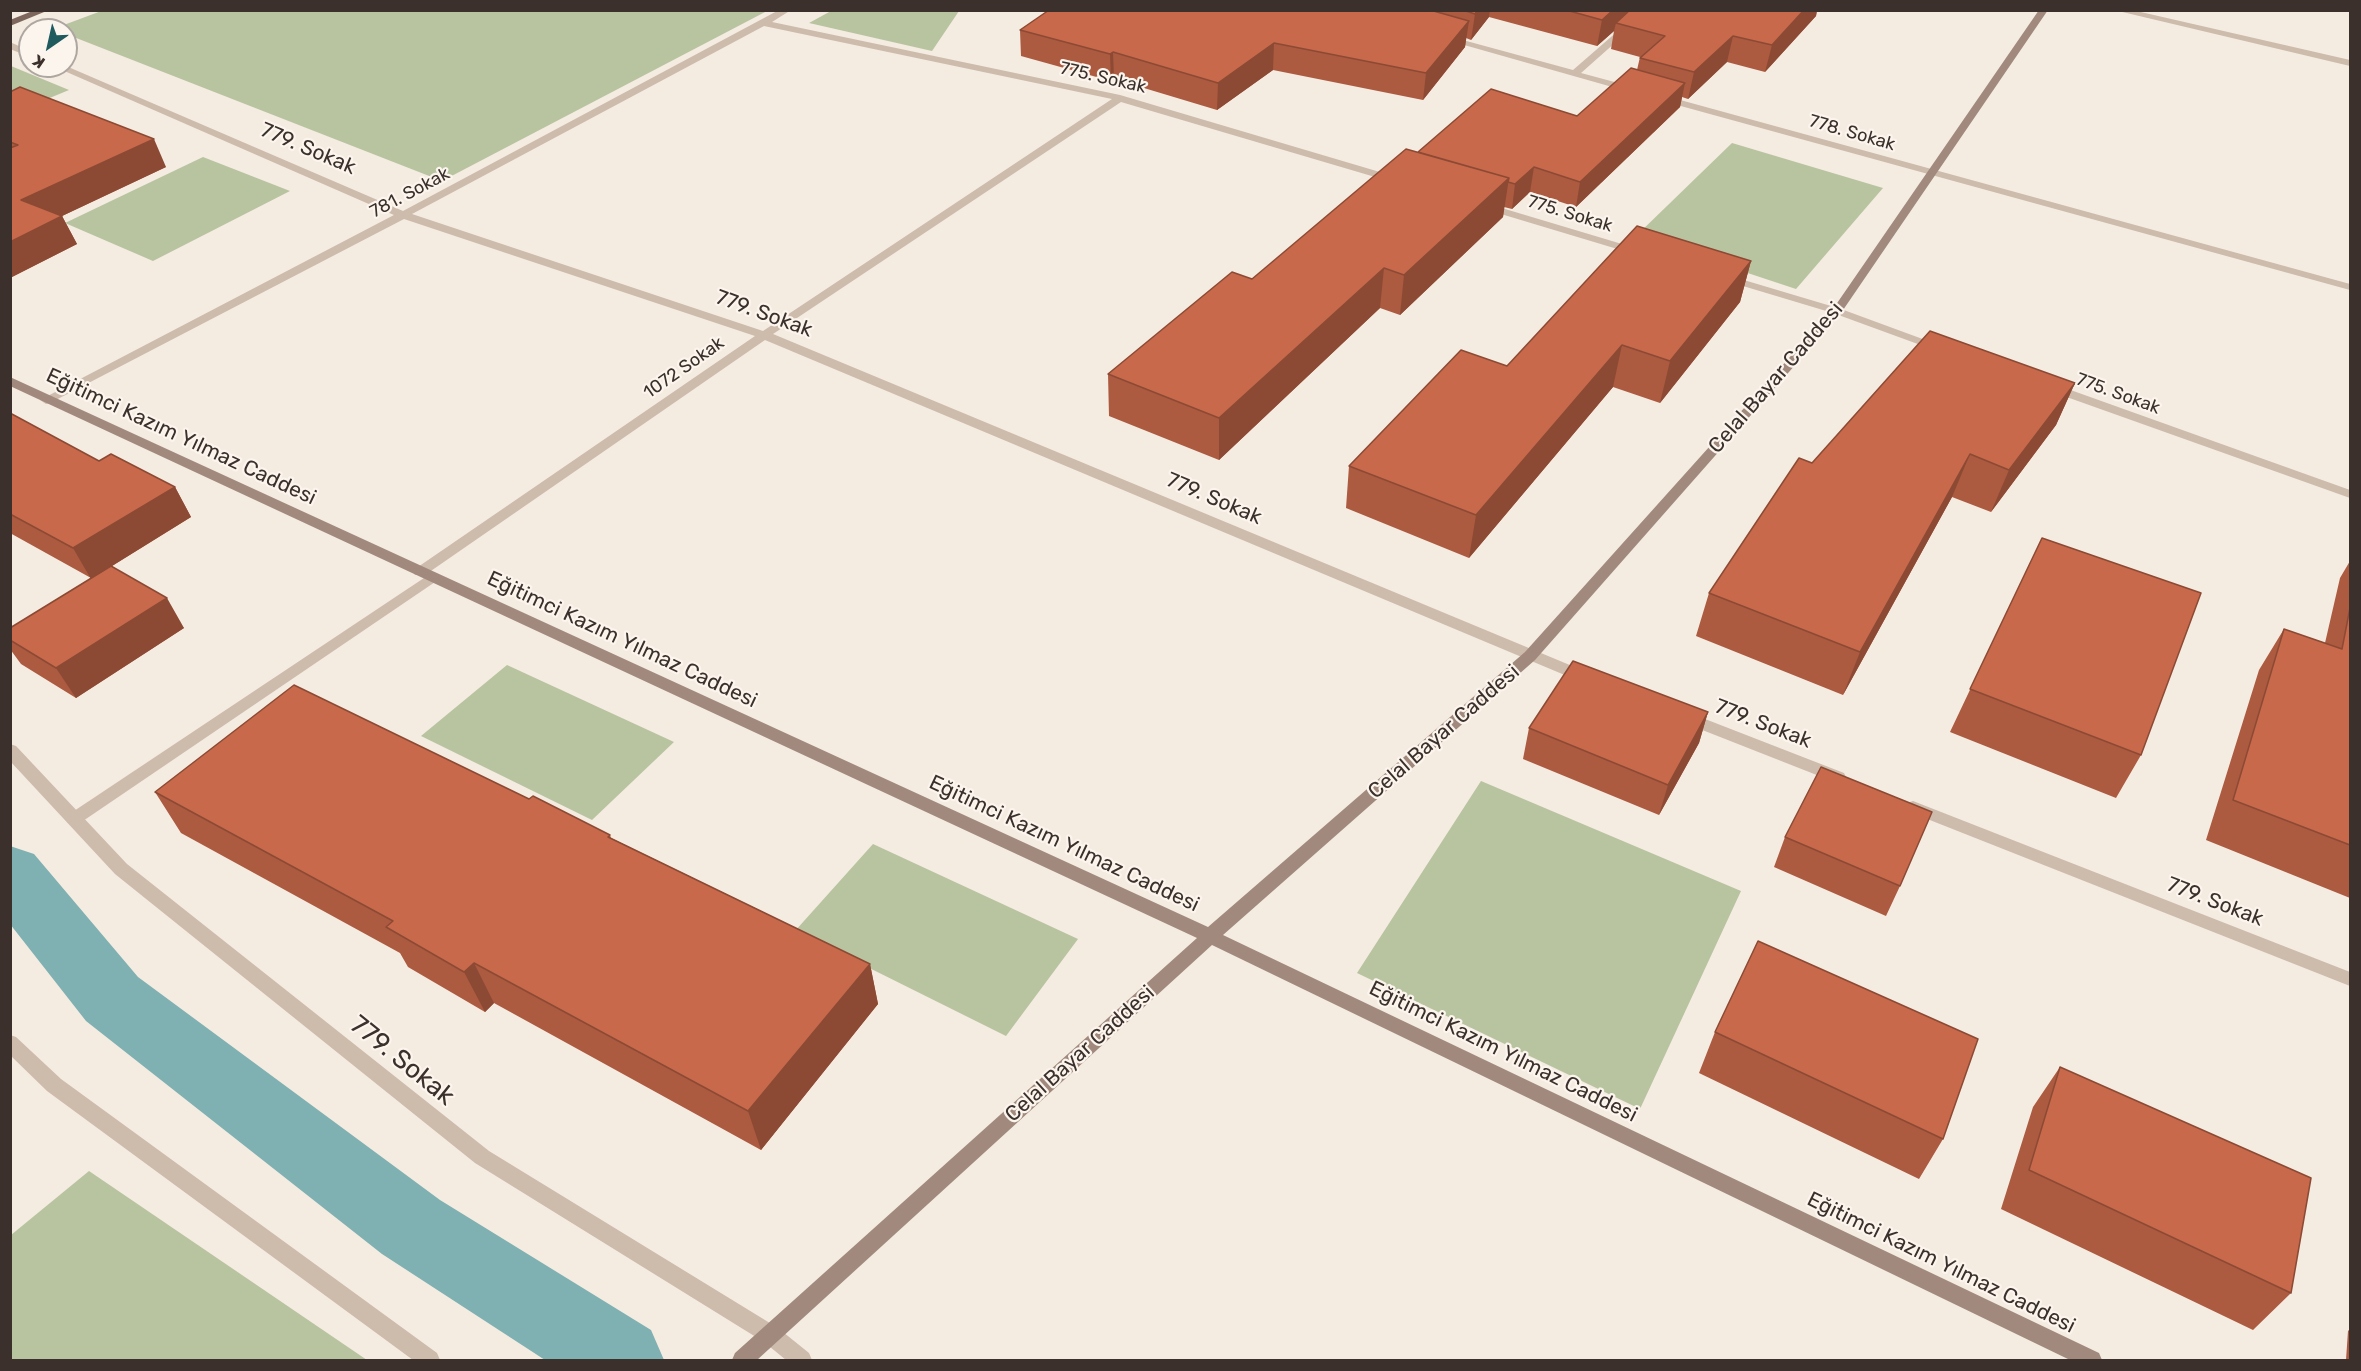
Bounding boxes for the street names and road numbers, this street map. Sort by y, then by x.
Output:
street label: 775. Sokak [1058,58,1148,98]
street label: 778. Sokak [1806,110,1898,156]
street label: 779. Sokak [256,118,360,180]
street label: 781. Sokak [366,163,454,223]
street label: 775. Sokak [1525,191,1615,237]
street label: 779. Sokak [712,285,816,343]
street label: Celal Bayar Caddesi [1703,297,1849,459]
street label: 1072 Sokak [640,332,728,404]
street label: Eğitimci Kazım Yılmaz Caddesi [42,363,320,511]
street label: 775. Sokak [2073,369,2163,419]
street label: 779. Sokak [1162,468,1266,530]
street label: Eğitimci Kazım Yılmaz Caddesi [483,566,761,714]
street label: Celal Bayar Caddesi [1363,659,1525,805]
street label: 779. Sokak [1711,694,1815,754]
street label: Eğitimci Kazım Yılmaz Caddesi [925,770,1203,918]
street label: 779. Sokak [2163,872,2267,932]
street label: Eğitimci Kazım Yılmaz Caddesi [1365,976,1641,1128]
street label: Celal Bayar Caddesi [1000,980,1160,1128]
street label: 779. Sokak [343,1009,461,1113]
street label: Eğitimci Kazım Yılmaz Caddesi [1803,1187,2079,1339]

